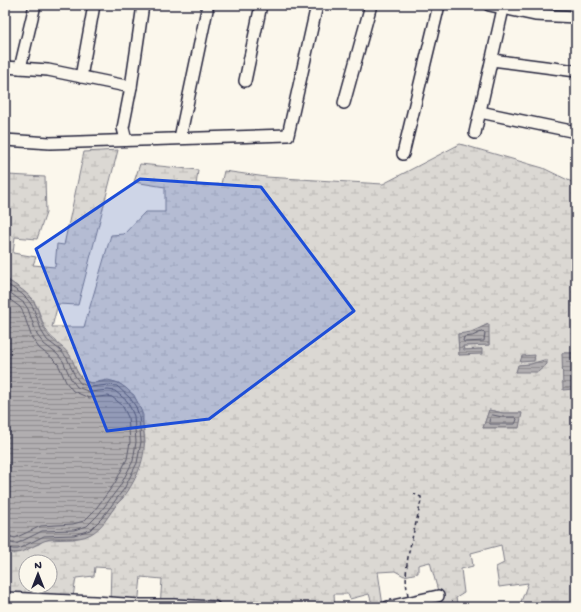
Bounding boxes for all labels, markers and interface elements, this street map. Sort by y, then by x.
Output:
north arrow [18,554,58,594]
text: N [34,560,42,572]

